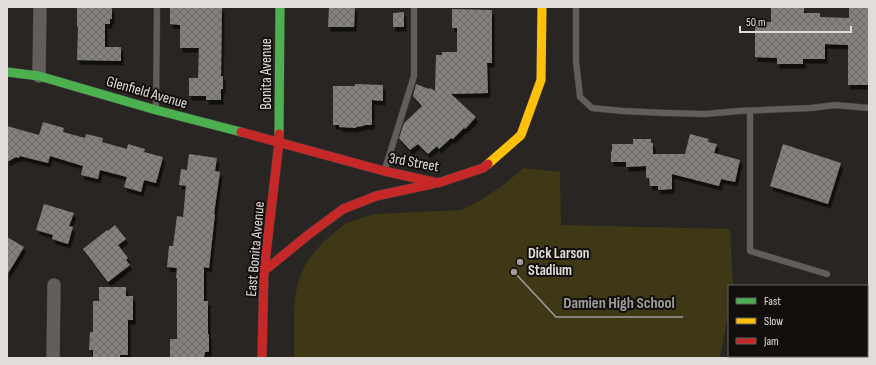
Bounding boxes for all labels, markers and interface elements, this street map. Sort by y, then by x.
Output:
scale bar [740,8,851,34]
text: 50 m [746,15,766,30]
street label: Bonita Avenue [257,38,276,110]
street label: Glenfield Avenue [104,72,190,113]
street label: 3rd Street [387,149,441,176]
street label: East Bonita Avenue [242,201,269,297]
place label: Dick Larson Stadium [528,244,589,280]
marker: Dick Larson Stadium [515,257,525,267]
legend [728,285,868,357]
callout: Damien High School [556,289,683,317]
text: Damien High School [563,294,675,313]
text: Fast [764,294,781,309]
text: Slow [764,314,783,329]
text: Jam [763,334,779,349]

